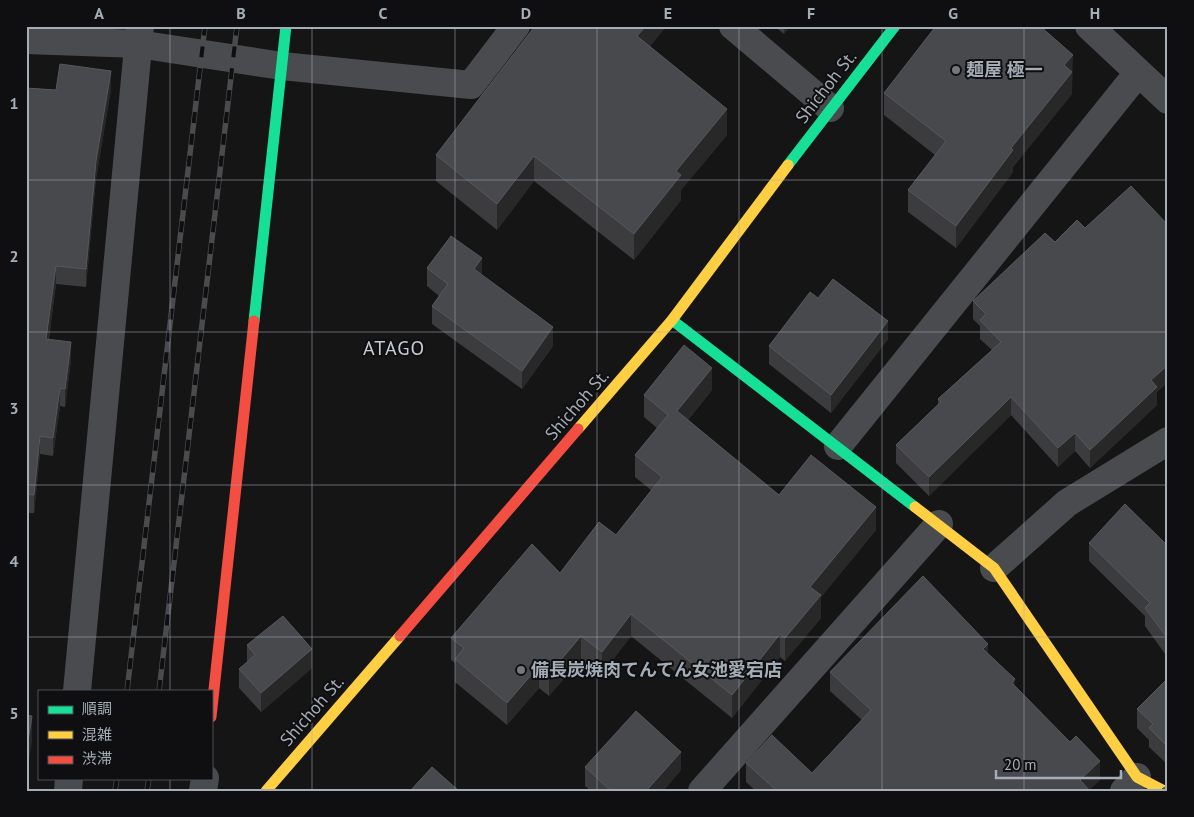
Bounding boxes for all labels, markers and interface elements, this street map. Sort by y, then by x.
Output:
text: A [94,3,104,23]
text: B [236,3,246,23]
text: C [379,3,388,23]
text: D [521,3,531,23]
text: E [664,3,672,23]
text: F [807,3,815,23]
text: G [948,3,958,23]
text: H [1090,3,1100,23]
street label: Shichoh St. [790,46,861,128]
place label: 麺屋 極一 [966,58,1043,81]
marker: 麺屋 極一 [950,64,962,76]
text: 1 [9,93,19,113]
text: 2 [9,246,19,266]
district label: ATAGO [363,335,425,361]
street label: Shichoh St. [540,365,614,445]
text: 3 [9,398,19,418]
text: 4 [9,551,19,571]
place label: 備長炭焼肉てんてん女池愛宕店 [531,658,782,681]
marker: 備長炭焼肉てんてん女池愛宕店 [515,664,527,676]
street label: Shichoh St. [275,671,349,751]
legend [38,690,212,780]
text: 順調 [82,699,112,718]
text: 5 [9,703,19,723]
text: 混雑 [82,725,112,744]
scale bar [996,747,1122,779]
text: 渋滞 [82,749,112,768]
text: 20 m [1004,755,1037,774]

